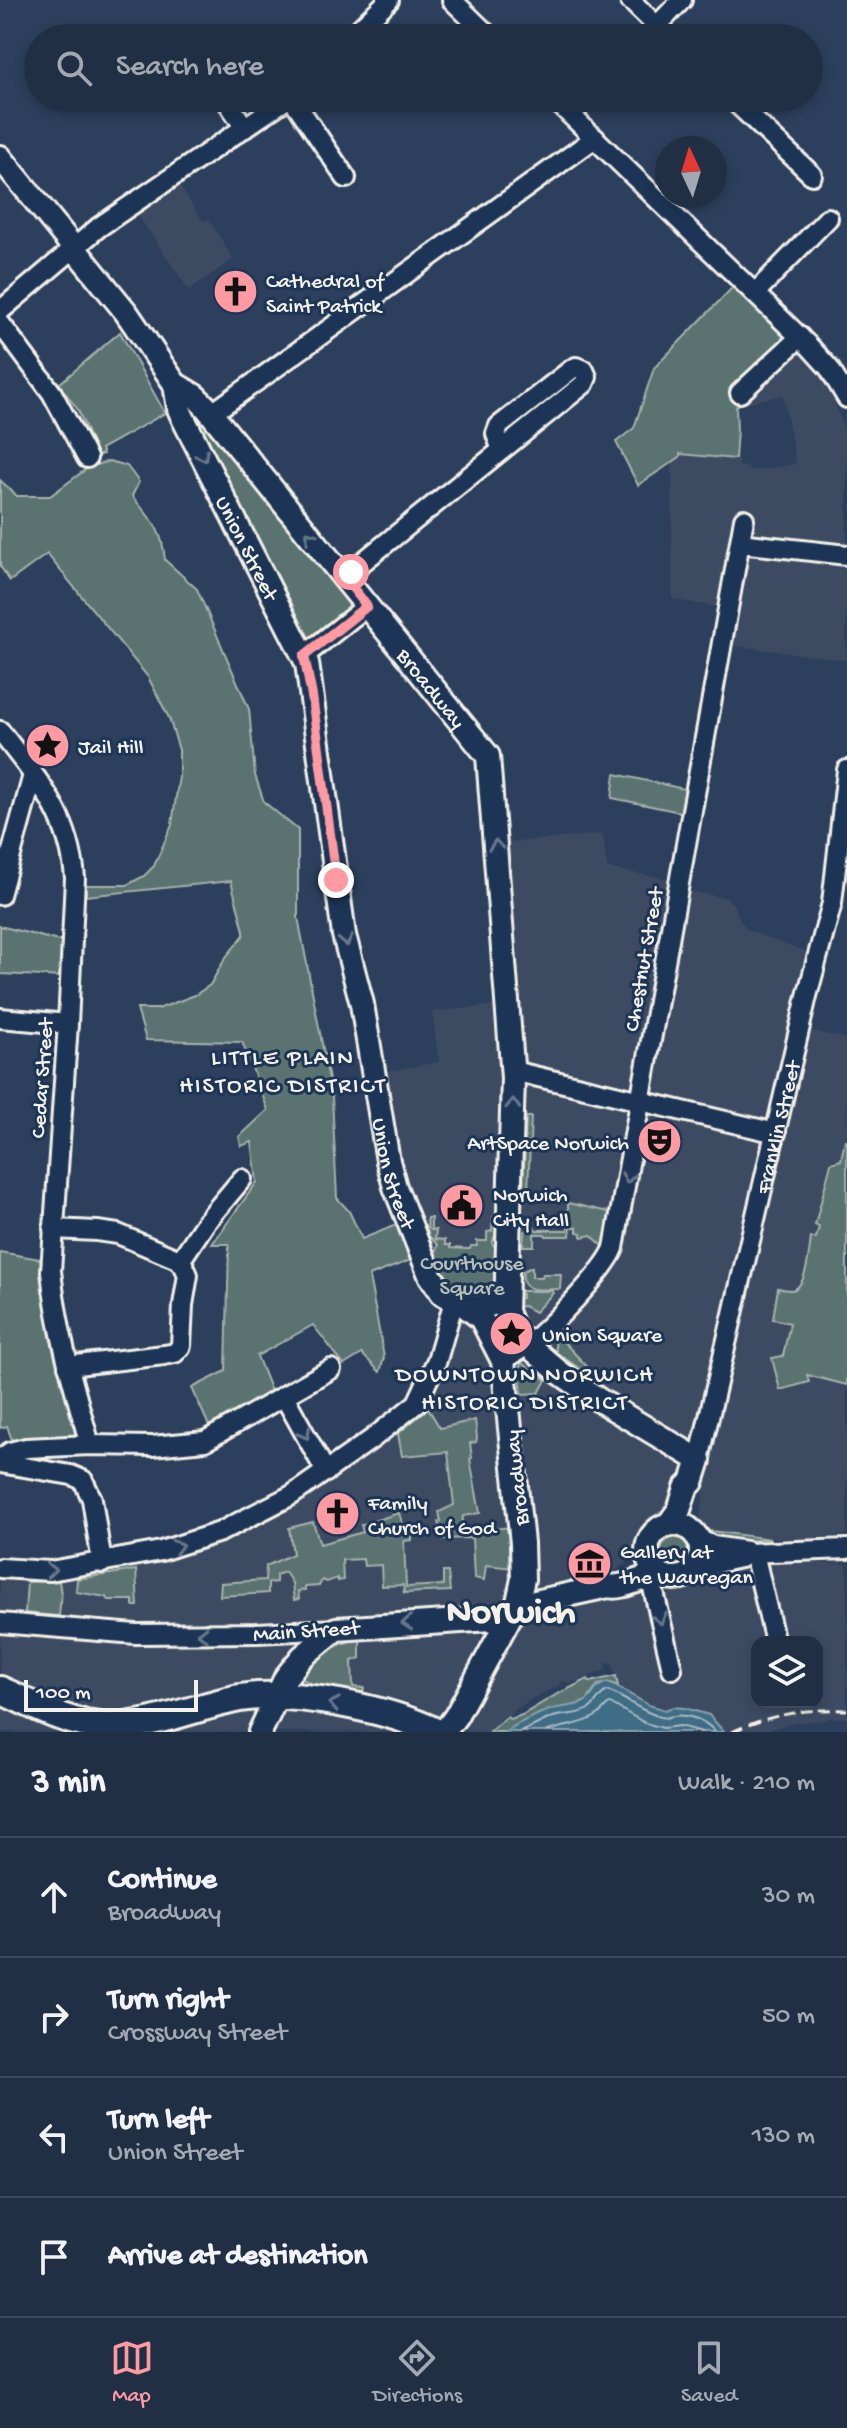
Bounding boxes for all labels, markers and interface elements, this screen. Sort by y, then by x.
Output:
search box [24,24,823,112]
icon: search [52,46,96,90]
text: Search here [116,51,264,86]
north arrow [655,136,727,208]
church icon: Cathedral of Saint Patrick [211,268,259,316]
place label: Cathedral of Saint Patrick [266,270,386,321]
one-way arrow [193,448,209,463]
street label: Union Street [208,492,283,607]
one-way arrow [306,530,320,545]
route start [333,554,369,590]
street label: Broadway [389,644,470,735]
place icon: Jail Hill [23,721,71,769]
place label: Jail Hill [78,736,144,762]
one-way arrow [488,838,505,851]
route end [318,862,354,898]
street label: Chestnut Street [620,884,672,1034]
one-way arrow [337,934,354,947]
street label: Cedar Street [27,1015,61,1139]
district label: LITTLE PLAIN HISTORIC DISTRICT [179,1045,387,1102]
street label: Franklin Street [752,1057,809,1198]
one-way arrow [504,1097,521,1110]
street label: Union Street [364,1117,420,1235]
theatre icon: ArtSpace Norwich [636,1117,684,1165]
place label: ArtSpace Norwich [467,1132,629,1158]
one-way arrow [621,1171,638,1185]
public building icon: Norwich City Hall [438,1182,486,1230]
place label: Norwich City Hall [493,1184,569,1235]
park label: Courthouse Square [420,1252,524,1303]
place icon: Union Square [487,1309,535,1357]
place label: Union Square [542,1324,663,1350]
district label: DOWNTOWN NORWICH HISTORIC DISTRICT [393,1362,655,1419]
one-way arrow [295,1426,311,1440]
street label: Broadway [501,1428,537,1528]
church icon: Family Church of God [313,1490,361,1538]
place label: Family Church of God [367,1492,498,1543]
one-way arrow [170,1539,184,1556]
museum icon: Gallery at the Wauregan [565,1539,613,1587]
place label: Gallery at the Wauregan [618,1541,753,1592]
one-way arrow [45,1562,58,1579]
district label: Norwich [447,1592,576,1636]
one-way arrow [651,1611,668,1625]
one-way arrow [400,1614,413,1631]
street label: Main Street [252,1616,362,1650]
one-way arrow [196,1625,209,1643]
map controls [751,1636,823,1708]
button: layers [751,1636,823,1708]
scale bar [24,1676,198,1712]
text: 100 m [36,1681,91,1707]
one-way arrow [328,1696,341,1713]
text: 3 min [32,1764,105,1804]
text: Walk · 210 m [678,1769,815,1800]
text: Continue [108,1864,217,1899]
icon: ahead [32,1875,76,1919]
text: 30 m [762,1882,815,1913]
text: Broadway [108,1899,221,1930]
text: Turn right [108,1984,228,2019]
icon: right [32,1995,76,2039]
text: 50 m [762,2002,815,2033]
text: Crossway Street [108,2019,287,2050]
text: Turn left [108,2104,209,2139]
icon: left [32,2115,76,2159]
text: 130 m [752,2122,815,2153]
text: Union Street [108,2139,242,2170]
icon: arrive [32,2235,76,2279]
text: Arrive at destination [108,2240,368,2275]
tab: Map [110,2336,154,2410]
tab: Directions [373,2336,462,2410]
tab: Saved [681,2336,737,2410]

